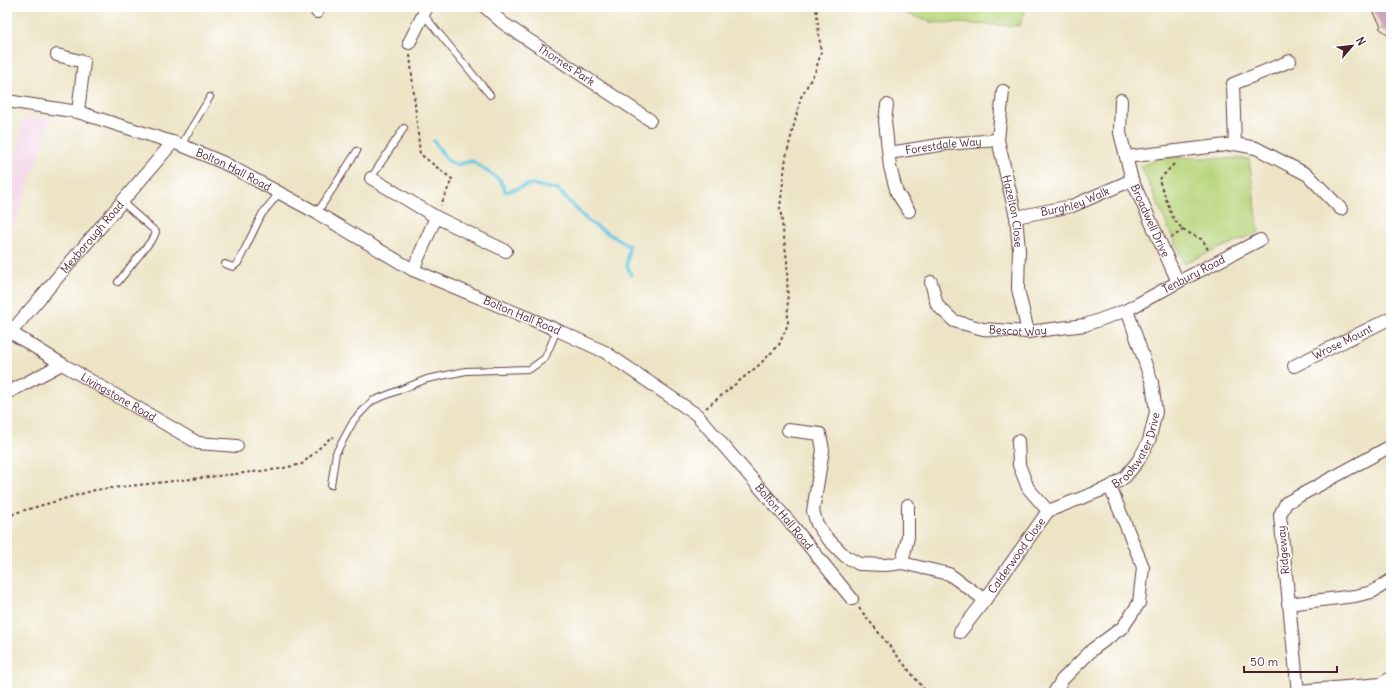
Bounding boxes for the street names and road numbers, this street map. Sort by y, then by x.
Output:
street label: Thornes Park [535,41,598,89]
street label: Forestdale Way [904,134,982,157]
street label: Bolton Hall Road [194,145,274,194]
street label: Hazelton Close [999,173,1026,248]
street label: Broadwell Drive [1128,182,1173,259]
street label: Burghley Walk [1039,184,1112,219]
street label: Mexborough Road [57,198,127,276]
street label: Tenbury Road [1160,252,1228,296]
street label: Bolton Hall Road [481,293,563,338]
street label: Wrose Mount [1310,321,1375,363]
street label: Bescot Way [988,322,1048,339]
street label: Livingstone Road [78,370,159,424]
street label: Brookwater Drive [1109,411,1163,491]
street label: Bolton Hall Road [752,481,816,553]
street label: Calderwood Close [985,515,1048,596]
street label: Ridgeway [1274,525,1292,575]

